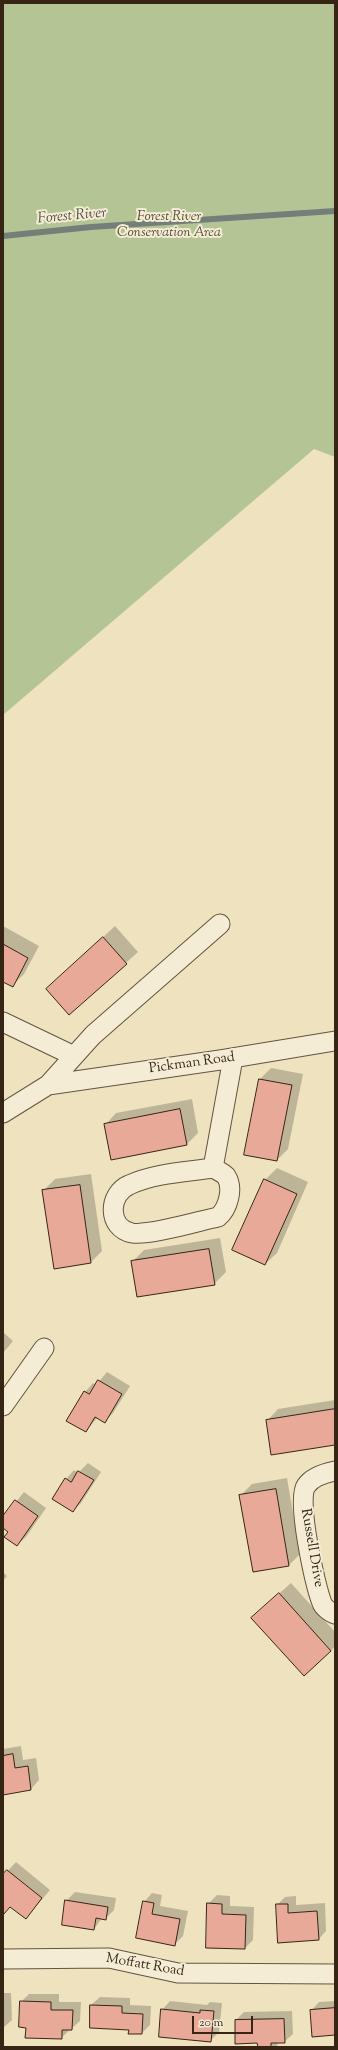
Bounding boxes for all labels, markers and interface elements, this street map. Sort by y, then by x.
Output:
water label: Forest River [37,205,107,229]
park label: Forest River Conservation Area [117,210,221,242]
street label: Pickman Road [148,1050,236,1078]
street label: Russell Drive [296,1507,326,1589]
street label: Moffatt Road [105,1951,185,1981]
scale bar [194,2008,255,2034]
text: 20 m [199,2014,223,2032]

